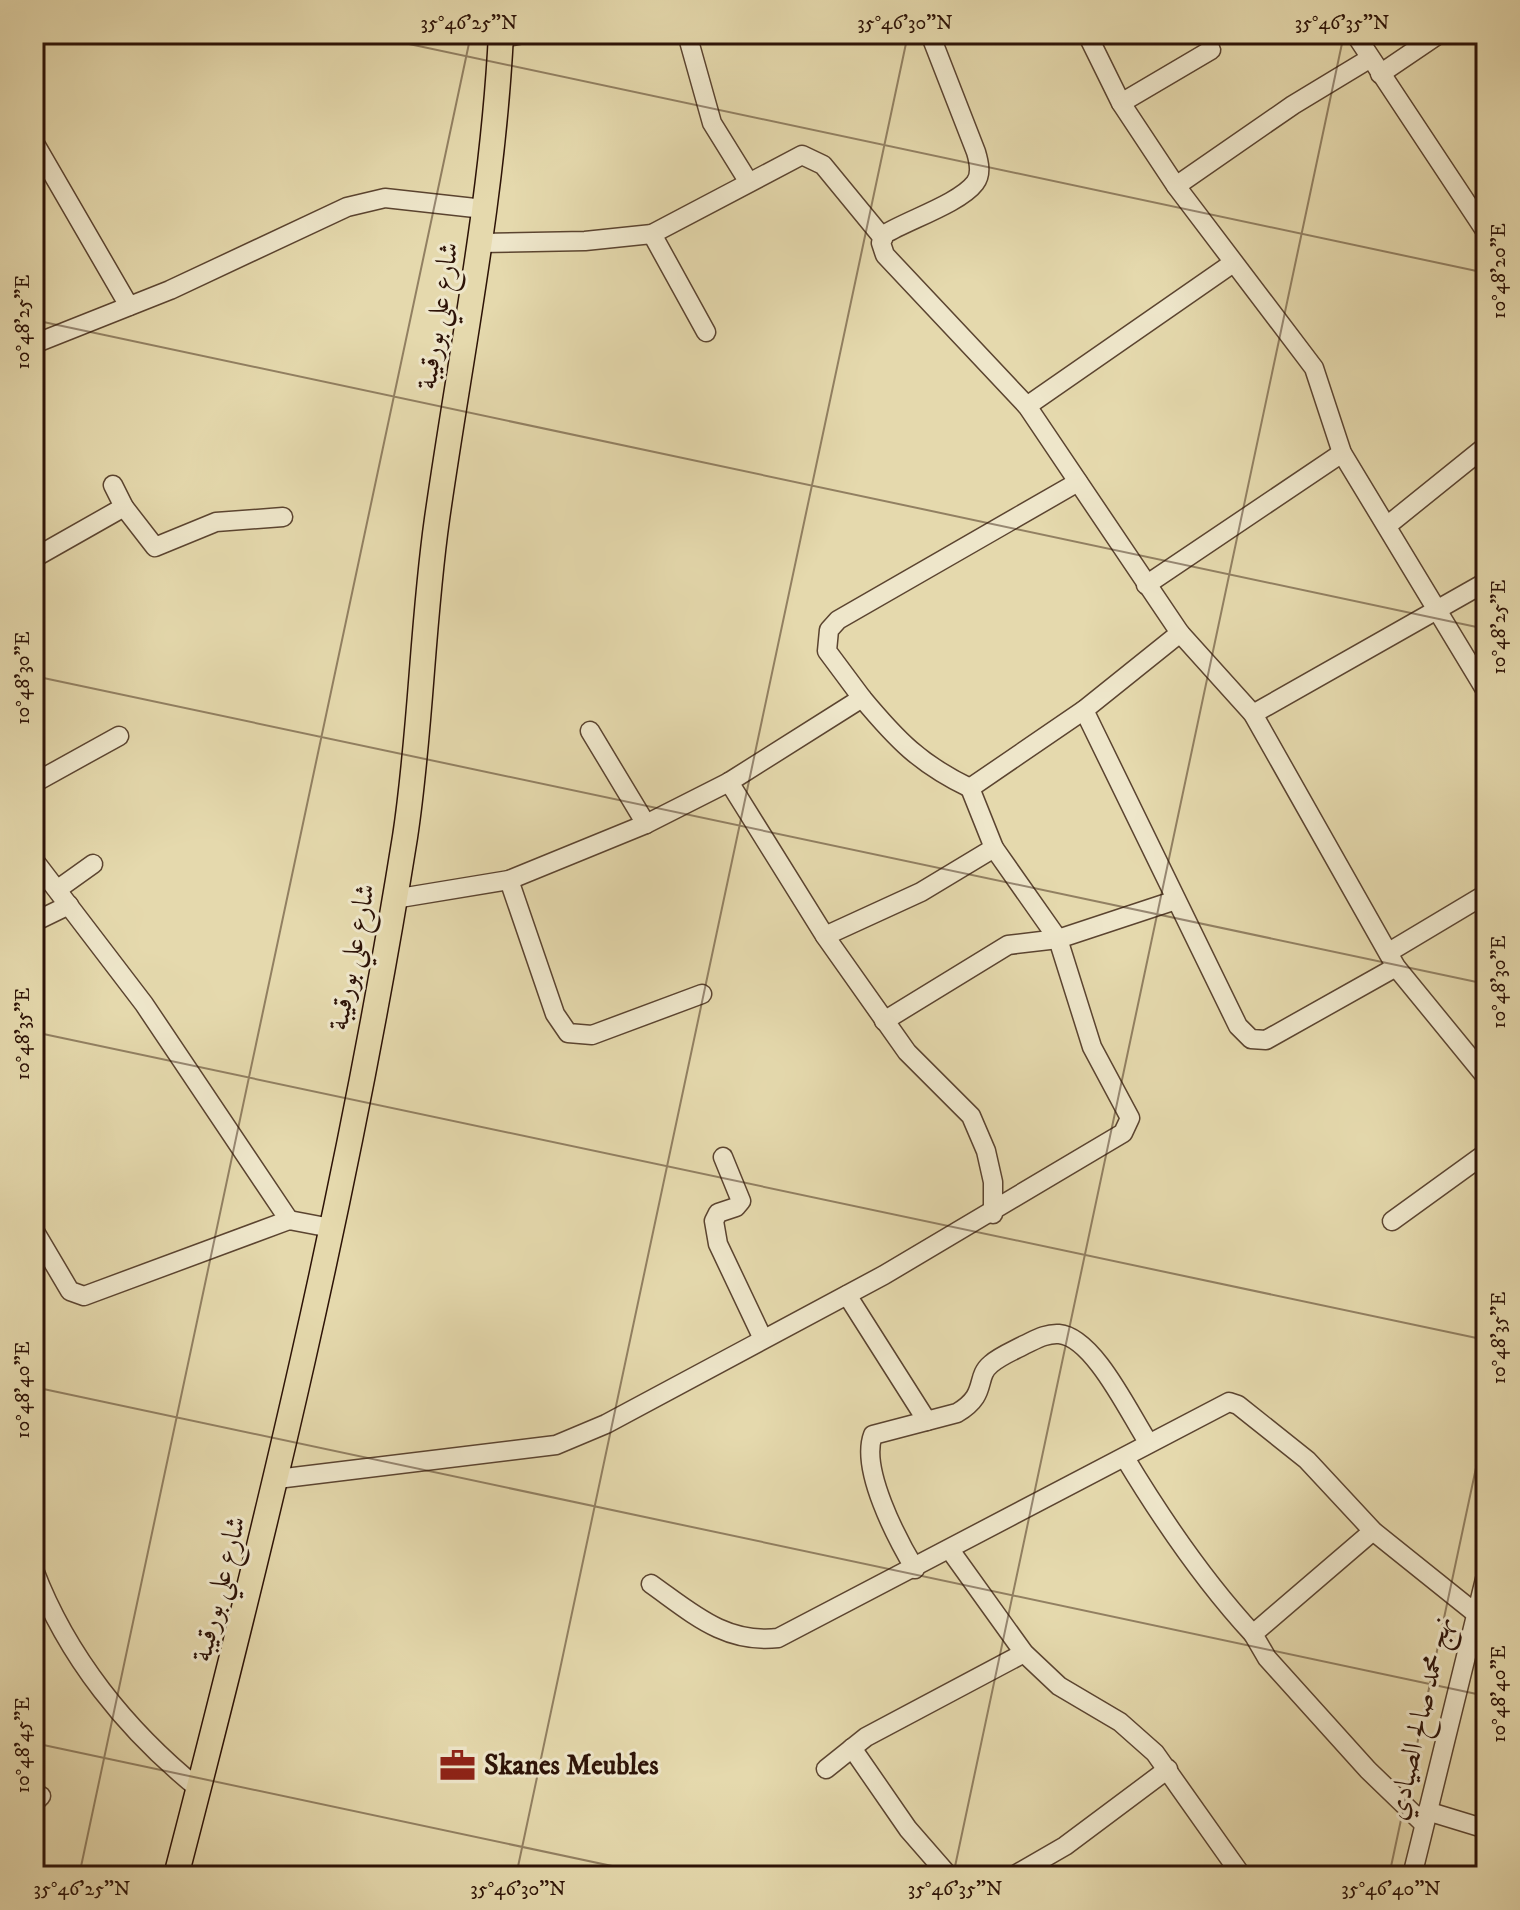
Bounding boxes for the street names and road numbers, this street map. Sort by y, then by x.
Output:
street label: شارع علي بورقيبة [409,240,475,393]
street label: شارع علي بورقيبة [321,881,391,1035]
street label: شارع علي بورقيبة [184,1513,262,1667]
street label: نهج محمد صالح الصيادي [1380,1613,1466,1825]

